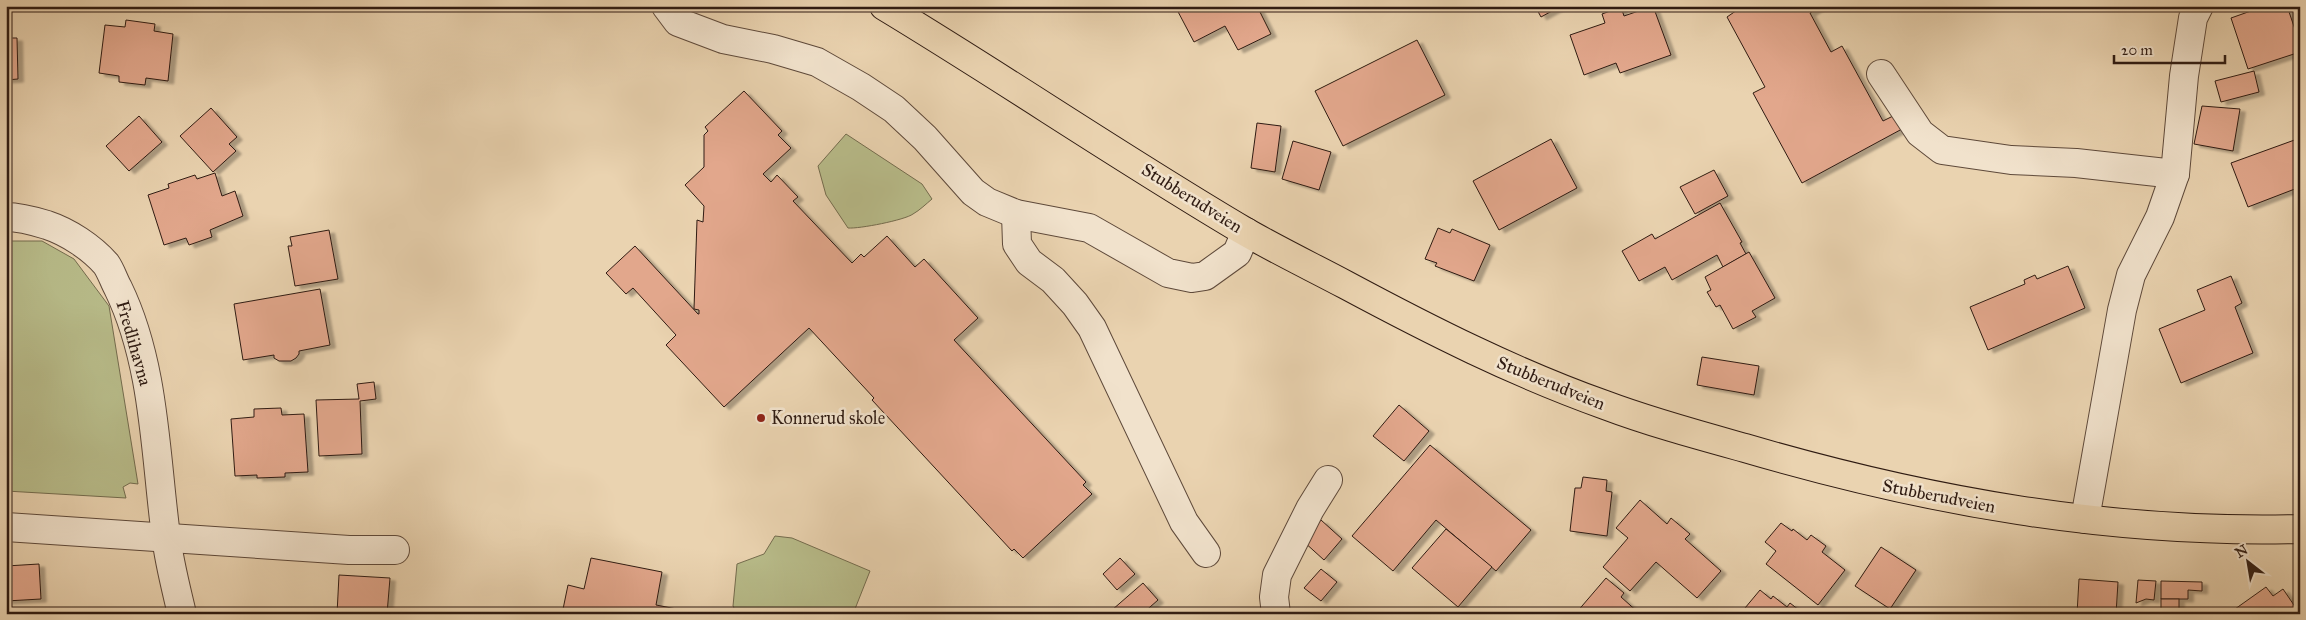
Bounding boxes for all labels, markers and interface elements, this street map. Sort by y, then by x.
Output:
scale bar [2114,32,2225,64]
text: 20 m [2121,41,2153,59]
street label: Stubberudveien [1138,158,1247,238]
street label: Fredlihavna [111,298,157,389]
street label: Stubberudveien [1494,351,1609,415]
place label: Konnerud skole [771,407,885,429]
marker: Konnerud skole [755,412,767,424]
street label: Stubberudveien [1881,474,1998,518]
north arrow [2224,538,2274,588]
text: N [2232,541,2251,562]

